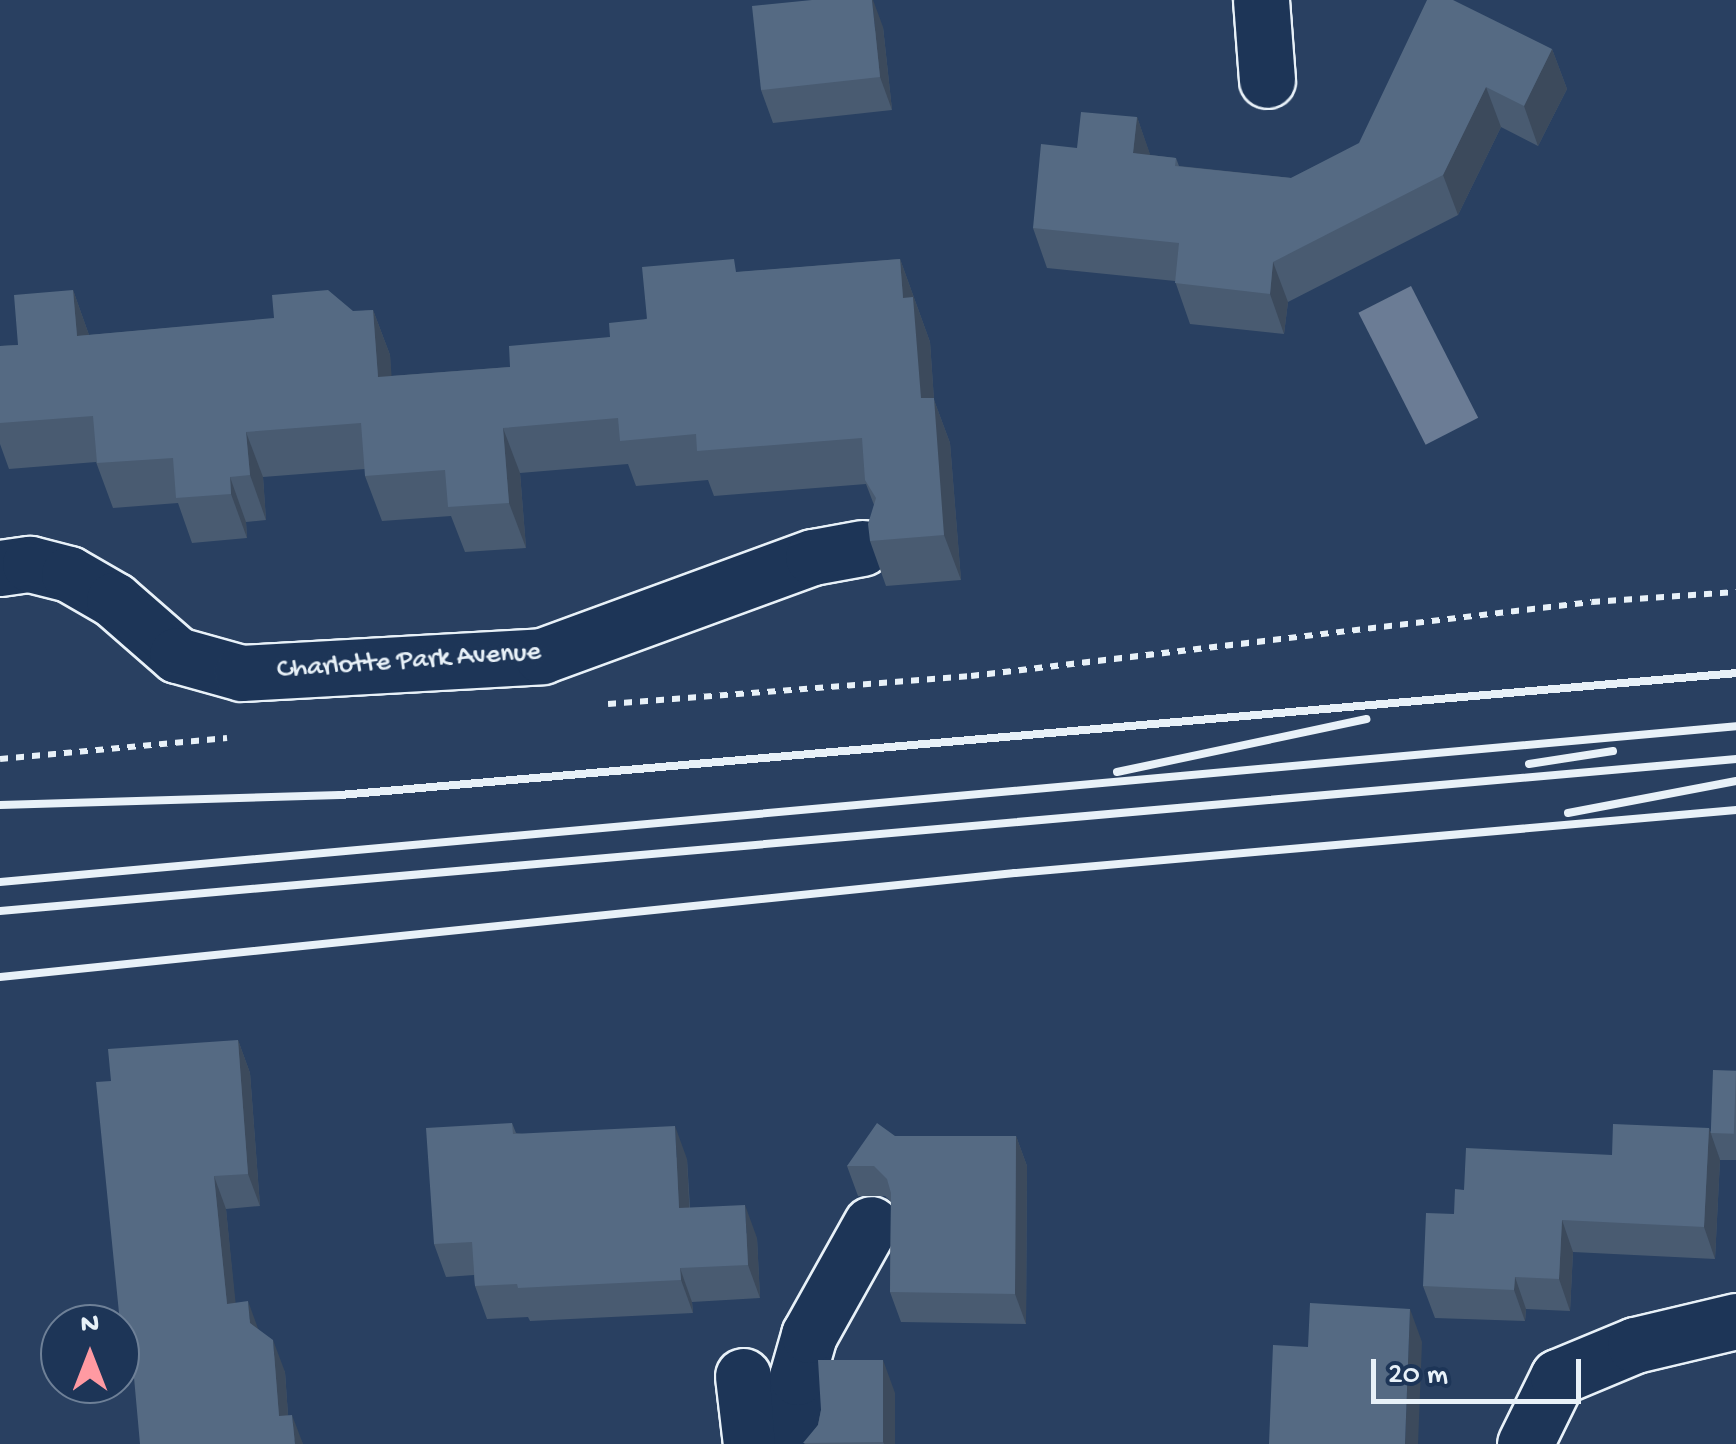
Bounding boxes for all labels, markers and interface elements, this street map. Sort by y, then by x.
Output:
street label: Charlotte Park Avenue [276,636,542,688]
north arrow [40,1304,140,1404]
text: N [81,1309,99,1342]
scale bar [1376,1339,1586,1401]
text: 20 m [1388,1359,1448,1394]

